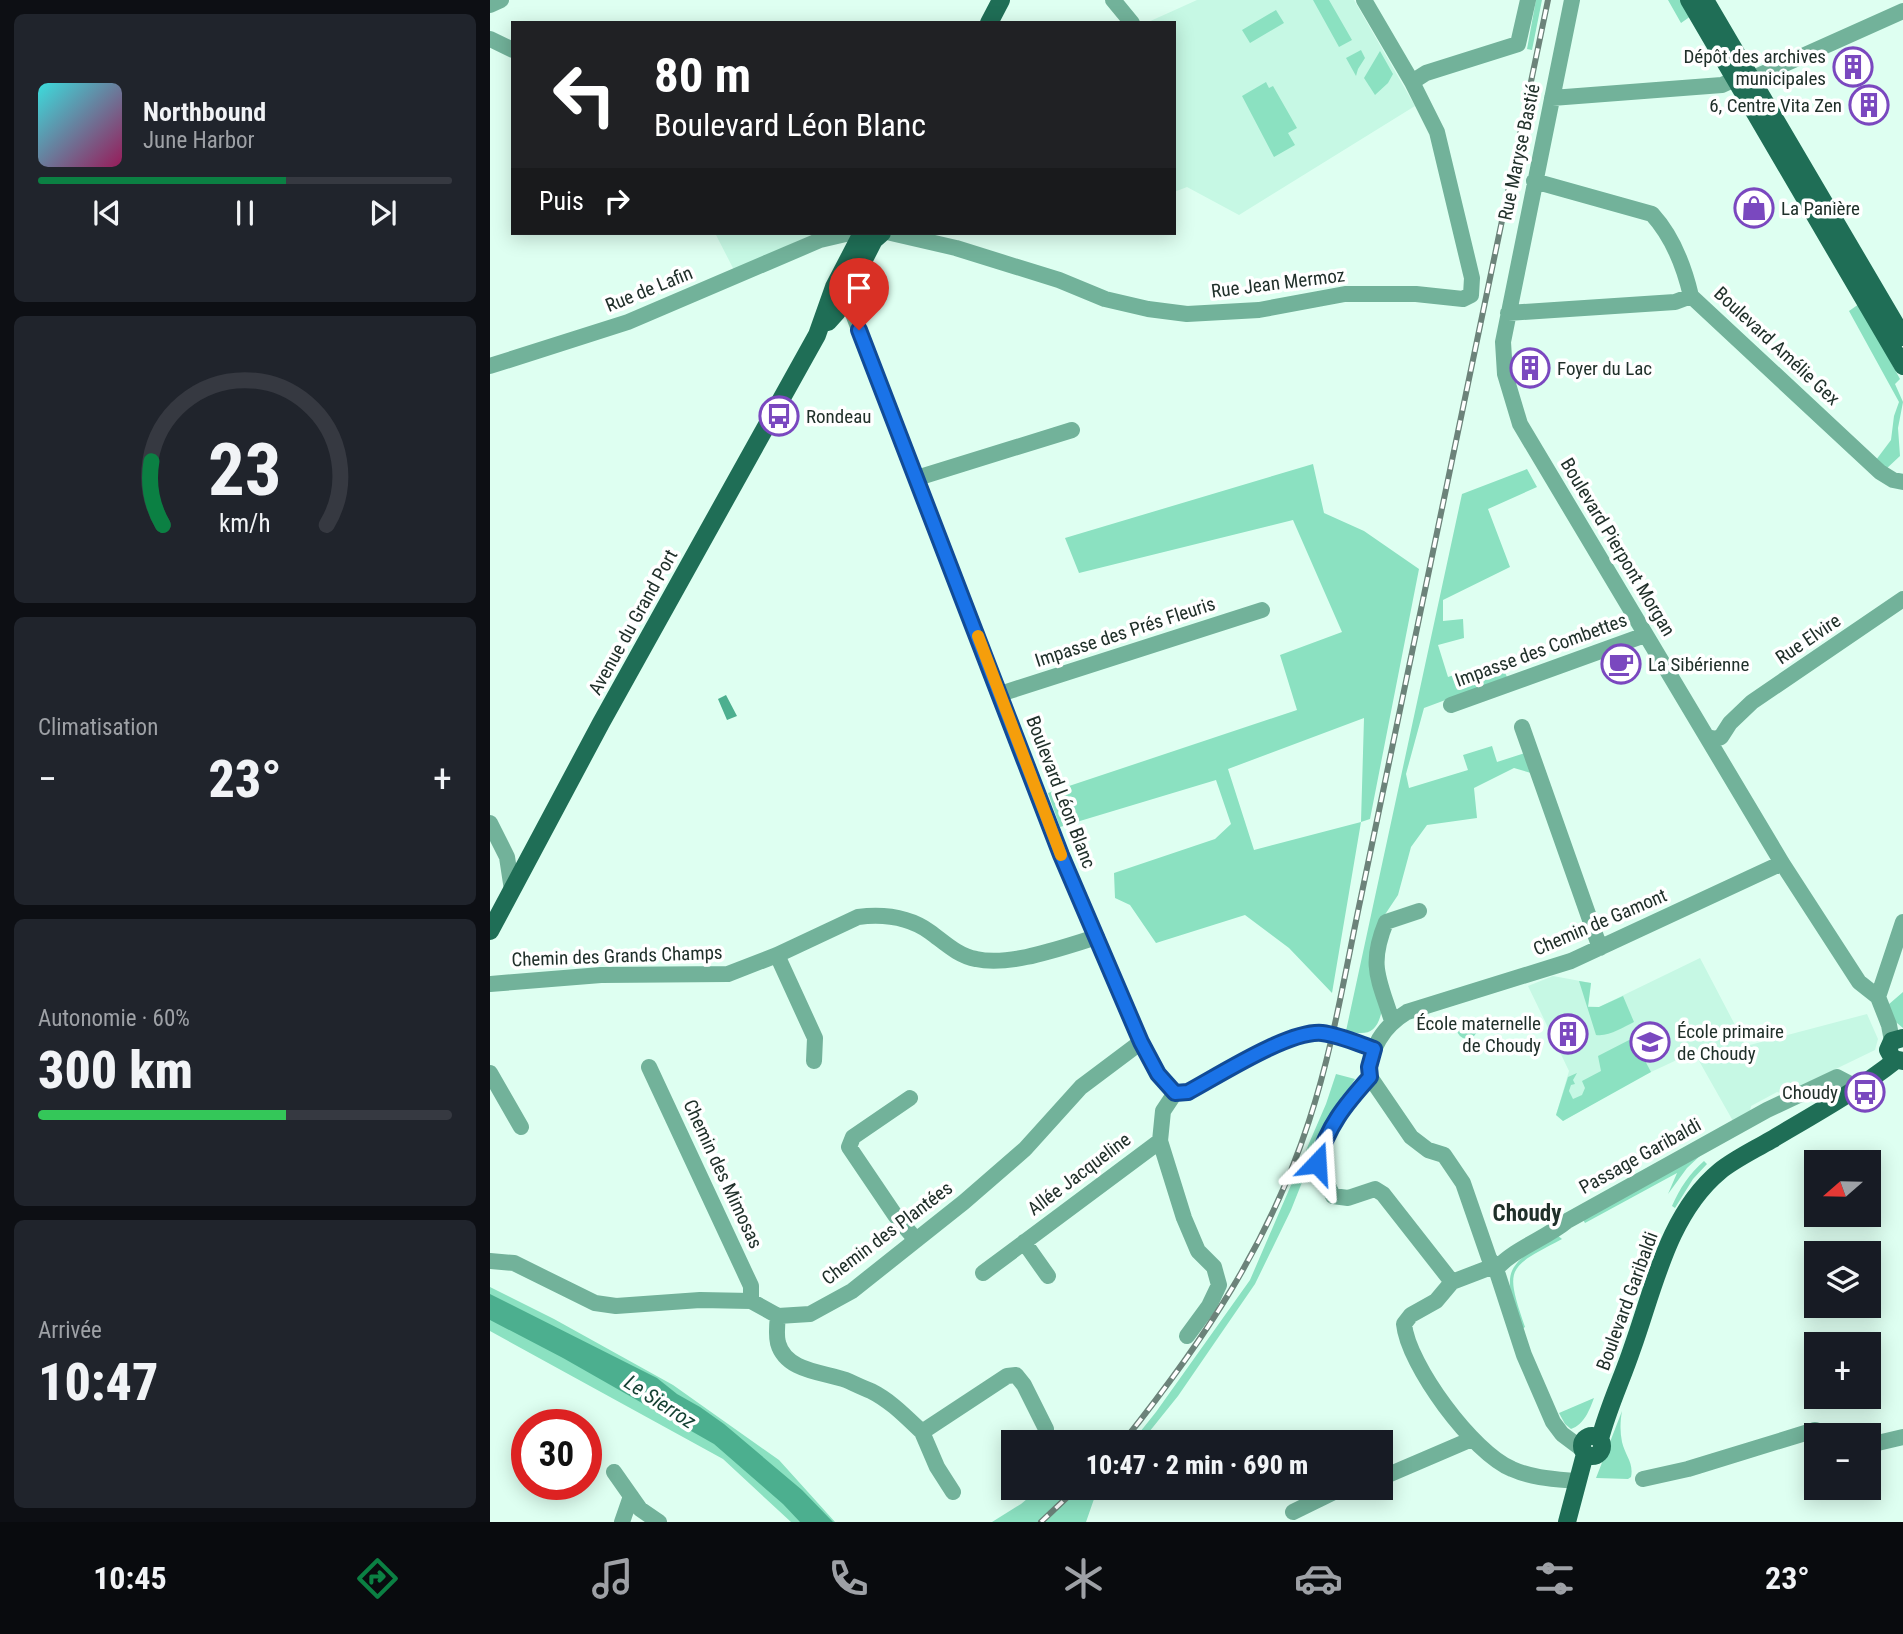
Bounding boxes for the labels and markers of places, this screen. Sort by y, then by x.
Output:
place label: Dépôt des archives municipales [1683,45,1826,90]
building icon: Dépôt des archives municipales [1832,46,1874,88]
building icon: 6, Centre Vita Zen [1848,84,1890,126]
place label: 6, Centre Vita Zen [1709,94,1842,117]
shop icon: La Panière [1733,187,1775,229]
place label: La Panière [1781,197,1860,220]
pin [829,258,889,330]
building icon: Foyer du Lac [1509,347,1551,389]
place label: Foyer du Lac [1557,357,1652,380]
bus stop icon: Rondeau [758,395,800,437]
place label: Rondeau [806,405,871,428]
cafe icon: La Sibérienne [1600,643,1642,685]
place label: La Sibérienne [1648,653,1749,676]
place label: École maternelle de Choudy [1416,1012,1541,1057]
building icon: École maternelle de Choudy [1547,1013,1589,1055]
place label: École primaire de Choudy [1677,1020,1784,1065]
school or university icon: École primaire de Choudy [1629,1021,1671,1063]
bus stop icon: Choudy [1844,1071,1886,1113]
place label: Choudy [1782,1081,1838,1104]

